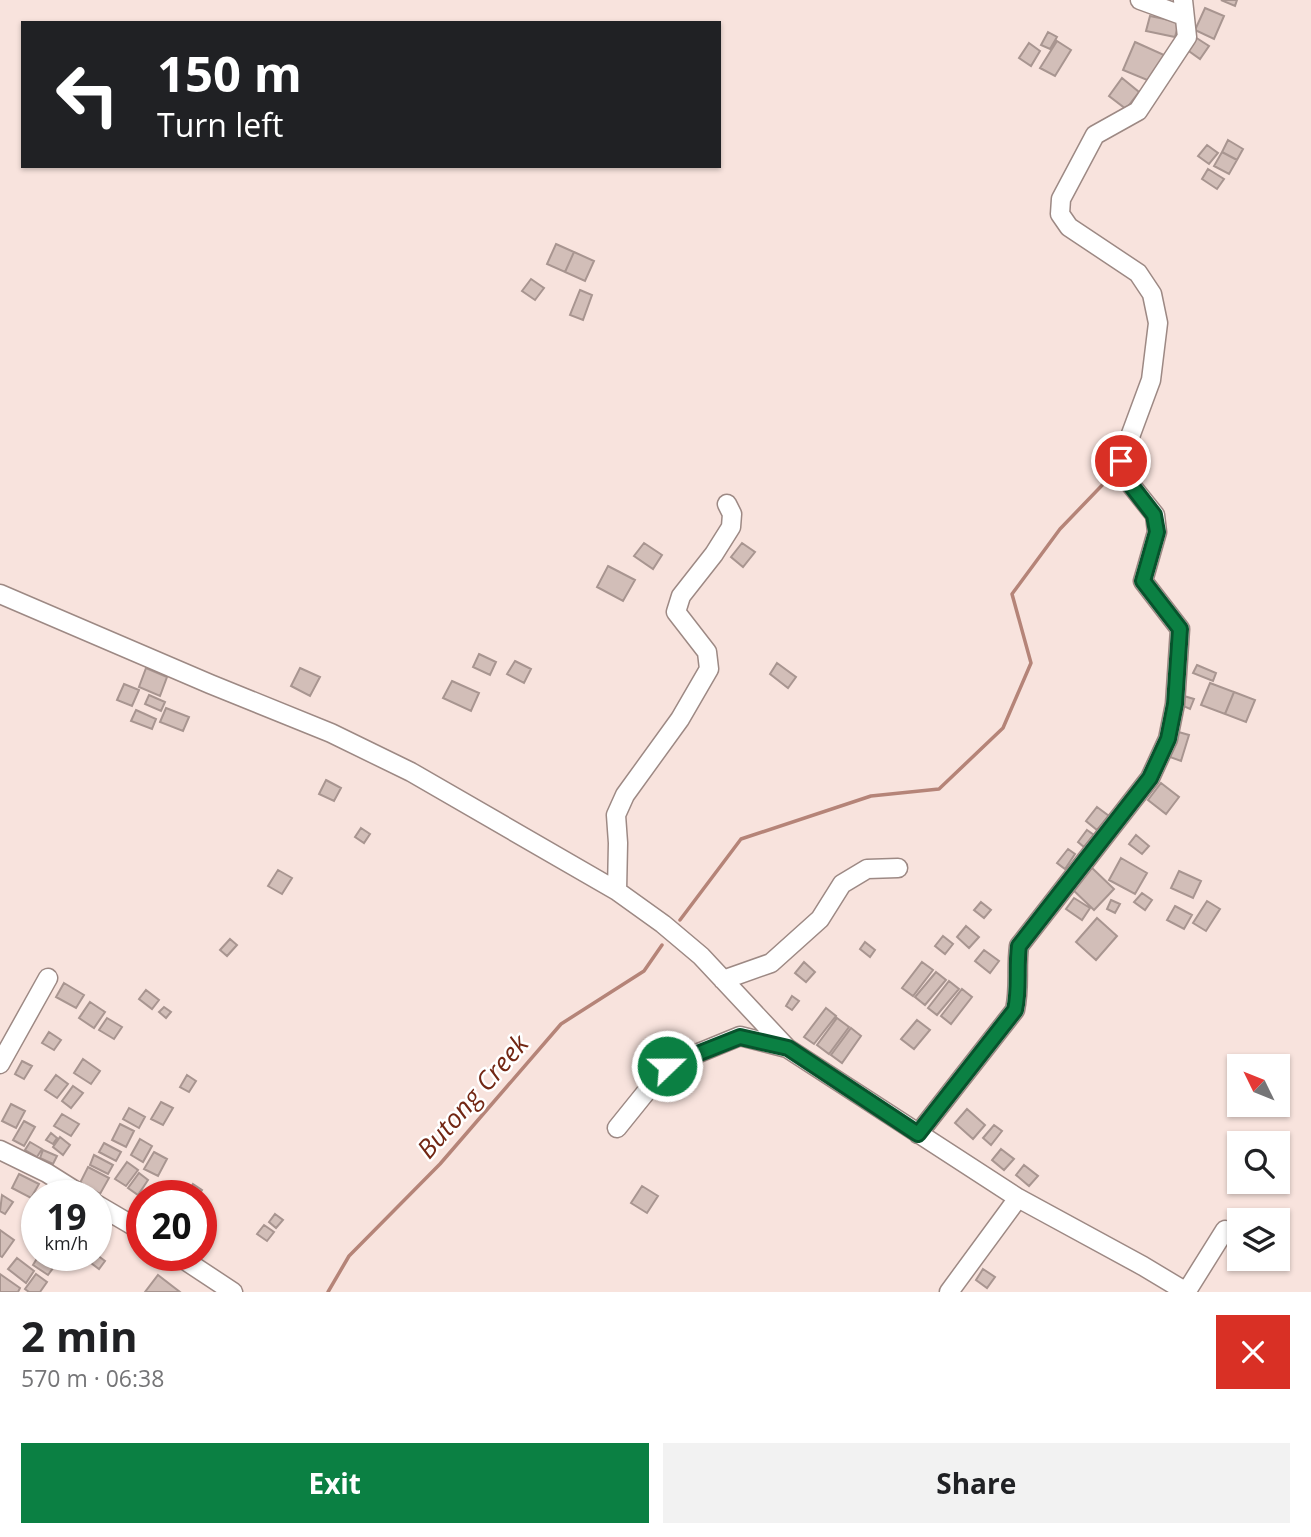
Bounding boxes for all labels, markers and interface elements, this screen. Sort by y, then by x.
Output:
text: 150 m [157,40,302,106]
icon: left [42,49,133,140]
text: Turn left [157,103,283,146]
pin [1091,431,1151,491]
icon: arrive [1102,442,1140,480]
water label: Butong Creek [408,1025,537,1166]
position arrow [630,1029,704,1103]
north arrow [1227,1054,1290,1116]
map controls [1227,1054,1290,1271]
button: search [1227,1131,1290,1194]
speed limit sign: 20 [126,1180,217,1271]
text: 19 [46,1193,87,1240]
button: layers [1227,1208,1290,1271]
text: km/h [45,1231,88,1255]
text: 2 min [21,1307,138,1364]
button: close [1216,1315,1290,1389]
text: 570 m · 06:38 [21,1362,164,1394]
button: Exit [21,1443,649,1523]
button: Share [663,1443,1290,1523]

